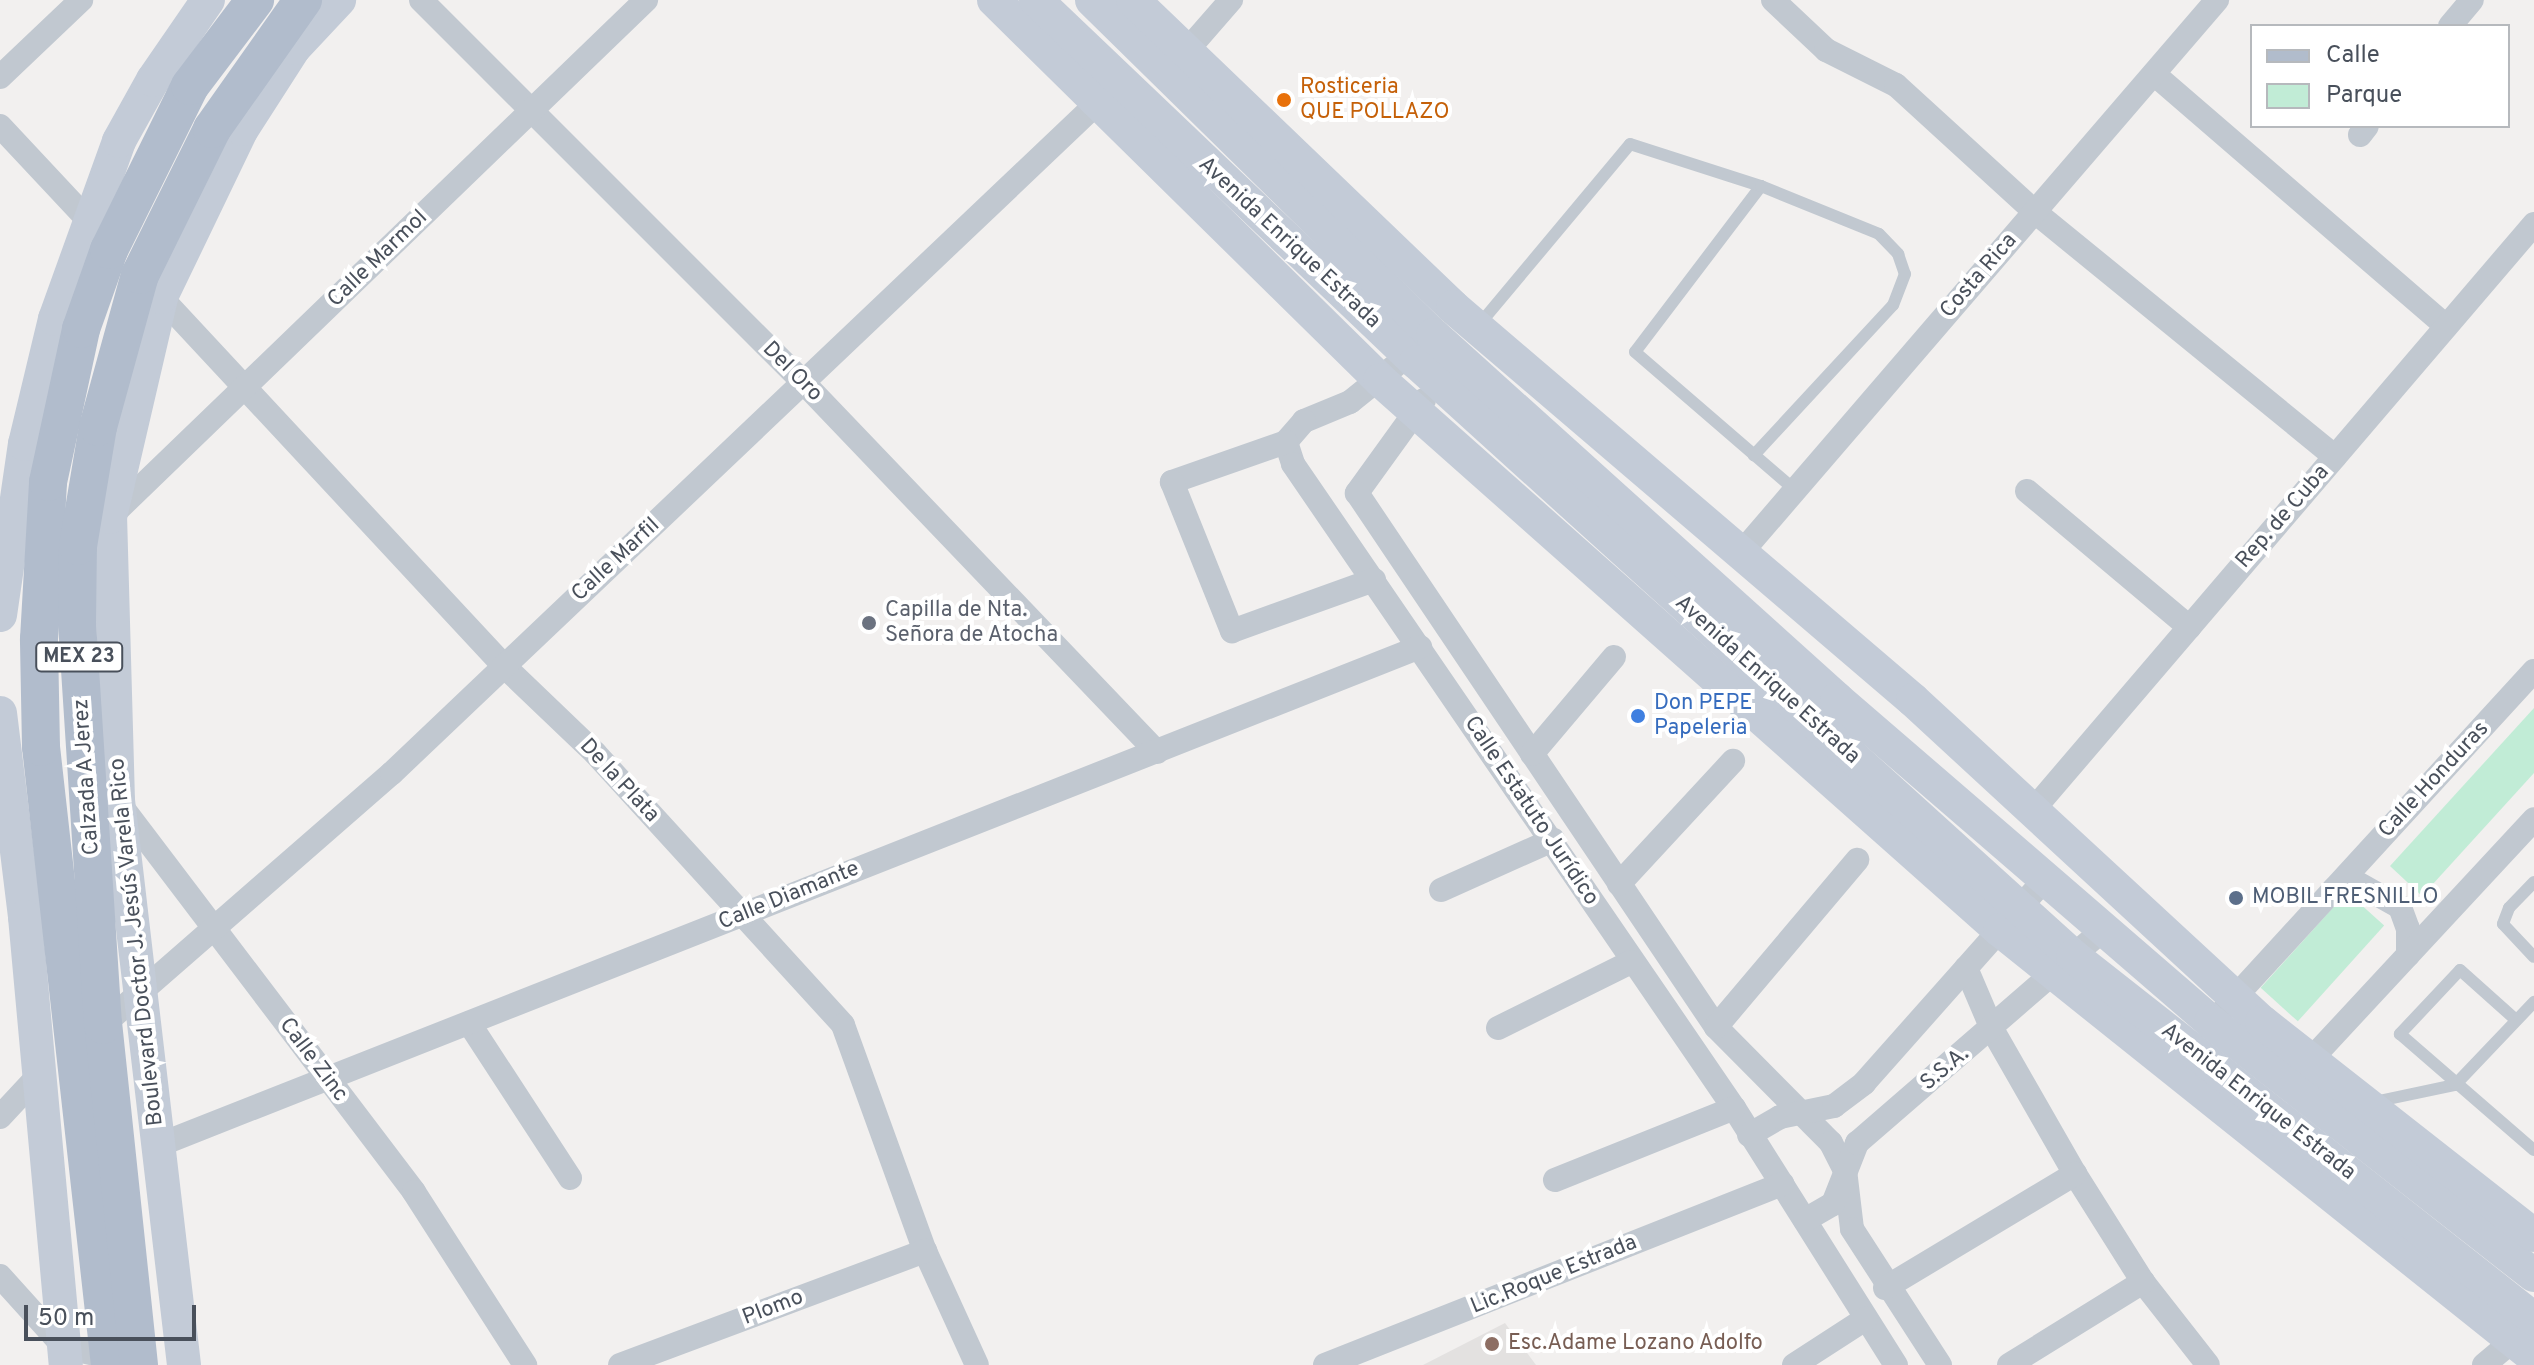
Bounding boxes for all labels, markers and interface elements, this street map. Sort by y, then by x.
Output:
legend [2250,24,2510,128]
text: Calle [2326,41,2380,71]
place label: Rosticeria QUE POLLAZO [1300,74,1450,126]
text: Parque [2326,81,2402,111]
marker: Rosticeria QUE POLLAZO [1275,91,1293,109]
street label: Avenida Enrique Estrada [1192,152,1386,334]
street label: Calle Marmol [323,205,433,313]
street label: Costa Rica [1935,228,2023,324]
street label: Del Oro [757,337,827,407]
street label: Rep. de Cuba [2231,460,2335,574]
street label: Calle Marfil [567,513,665,607]
street label: Avenida Enrique Estrada [1669,590,1865,770]
place label: Capilla de Nta. Señora de Atocha [885,597,1059,648]
marker: Capilla de Nta. Señora de Atocha [860,614,878,632]
road number: MEX 23 [35,641,123,673]
place label: Don PEPE Papeleria [1654,690,1752,742]
street label: Calzada A Jerez [68,697,106,857]
marker: Don PEPE Papeleria [1629,707,1647,725]
street label: Calle Estatuto Jurídico [1458,711,1604,911]
street label: Calle Honduras [2373,716,2495,844]
street label: De la Plata [574,734,664,828]
street label: Boulevard Doctor J. Jesús Varela Rico [105,756,169,1128]
street label: Calle Diamante [715,856,863,936]
place label: MOBIL FRESNILLO [2252,885,2439,911]
marker: MOBIL FRESNILLO [2227,889,2245,907]
street label: Calle Zinc [273,1013,353,1107]
street label: Avenida Enrique Estrada [2155,1018,2361,1186]
street label: S.S.A. [1916,1041,1974,1097]
street label: Lic.Roque Estrada [1467,1230,1641,1320]
street label: Plomo [739,1284,807,1332]
scale bar [28,1289,200,1339]
text: 50 m [38,1304,94,1334]
place label: Esc.Adame Lozano Adolfo [1508,1331,1764,1357]
marker: Esc.Adame Lozano Adolfo [1483,1335,1501,1353]

